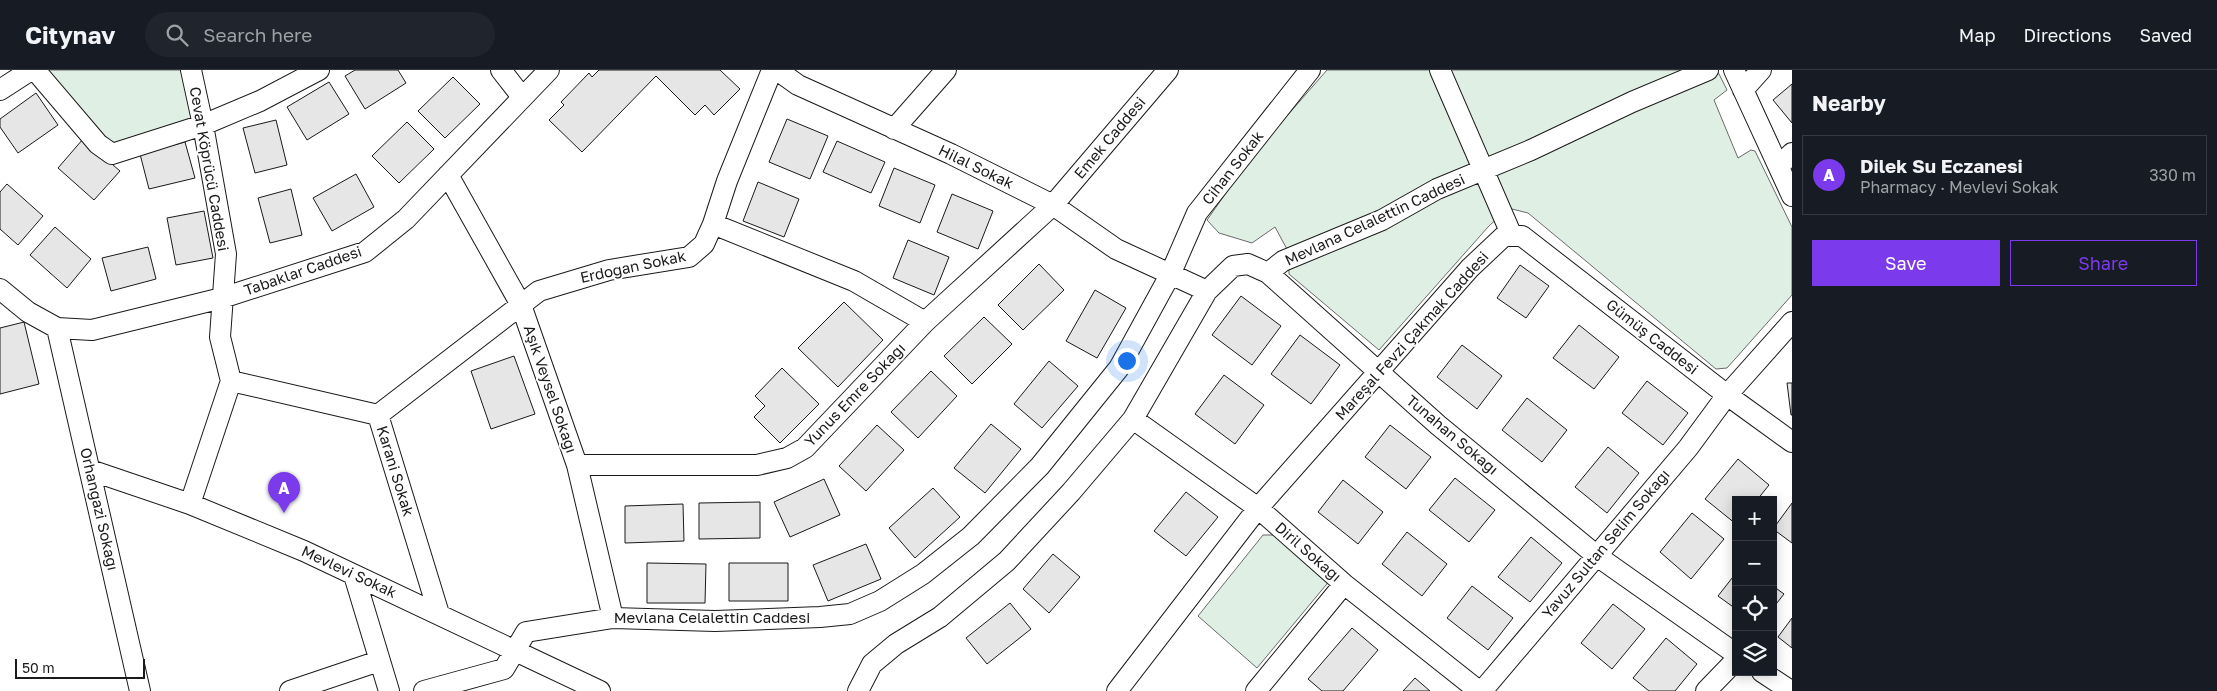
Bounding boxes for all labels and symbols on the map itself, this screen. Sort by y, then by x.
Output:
street label: Cevat Köprücü Caddesi [187,85,233,252]
street label: Emek Caddesi [1070,93,1149,182]
street label: Cihan Sokak [1198,126,1267,208]
street label: Hilal Sokak [936,140,1017,192]
street label: Mevlana Celalettin Caddesi [1282,169,1467,269]
street label: Tabaklar Caddesi [241,241,364,299]
street label: Erdoğan Sokak [578,246,688,286]
street label: Mareşal Fevzi Çakmak Caddesi [1331,247,1492,423]
street label: Gümüş Caddesi [1603,295,1702,378]
street label: Aşık Veysel Sokağı [521,322,581,455]
street label: Yunus Emre Sokağı [800,339,908,450]
your location [1114,348,1140,374]
street label: Tunahan Sokağı [1403,391,1502,478]
street label: Karani Sokak [374,423,418,519]
street label: Orhangazi Sokağı [77,446,123,572]
street label: Yavuz Sultan Selim Sokağı [1538,465,1673,621]
pin: A [268,472,300,513]
street label: Diril Sokağı [1272,518,1345,585]
street label: Mevlevi Sokak [299,541,400,601]
street label: Mevlana Celalettin Caddesi [614,608,810,626]
scale bar [15,656,145,679]

